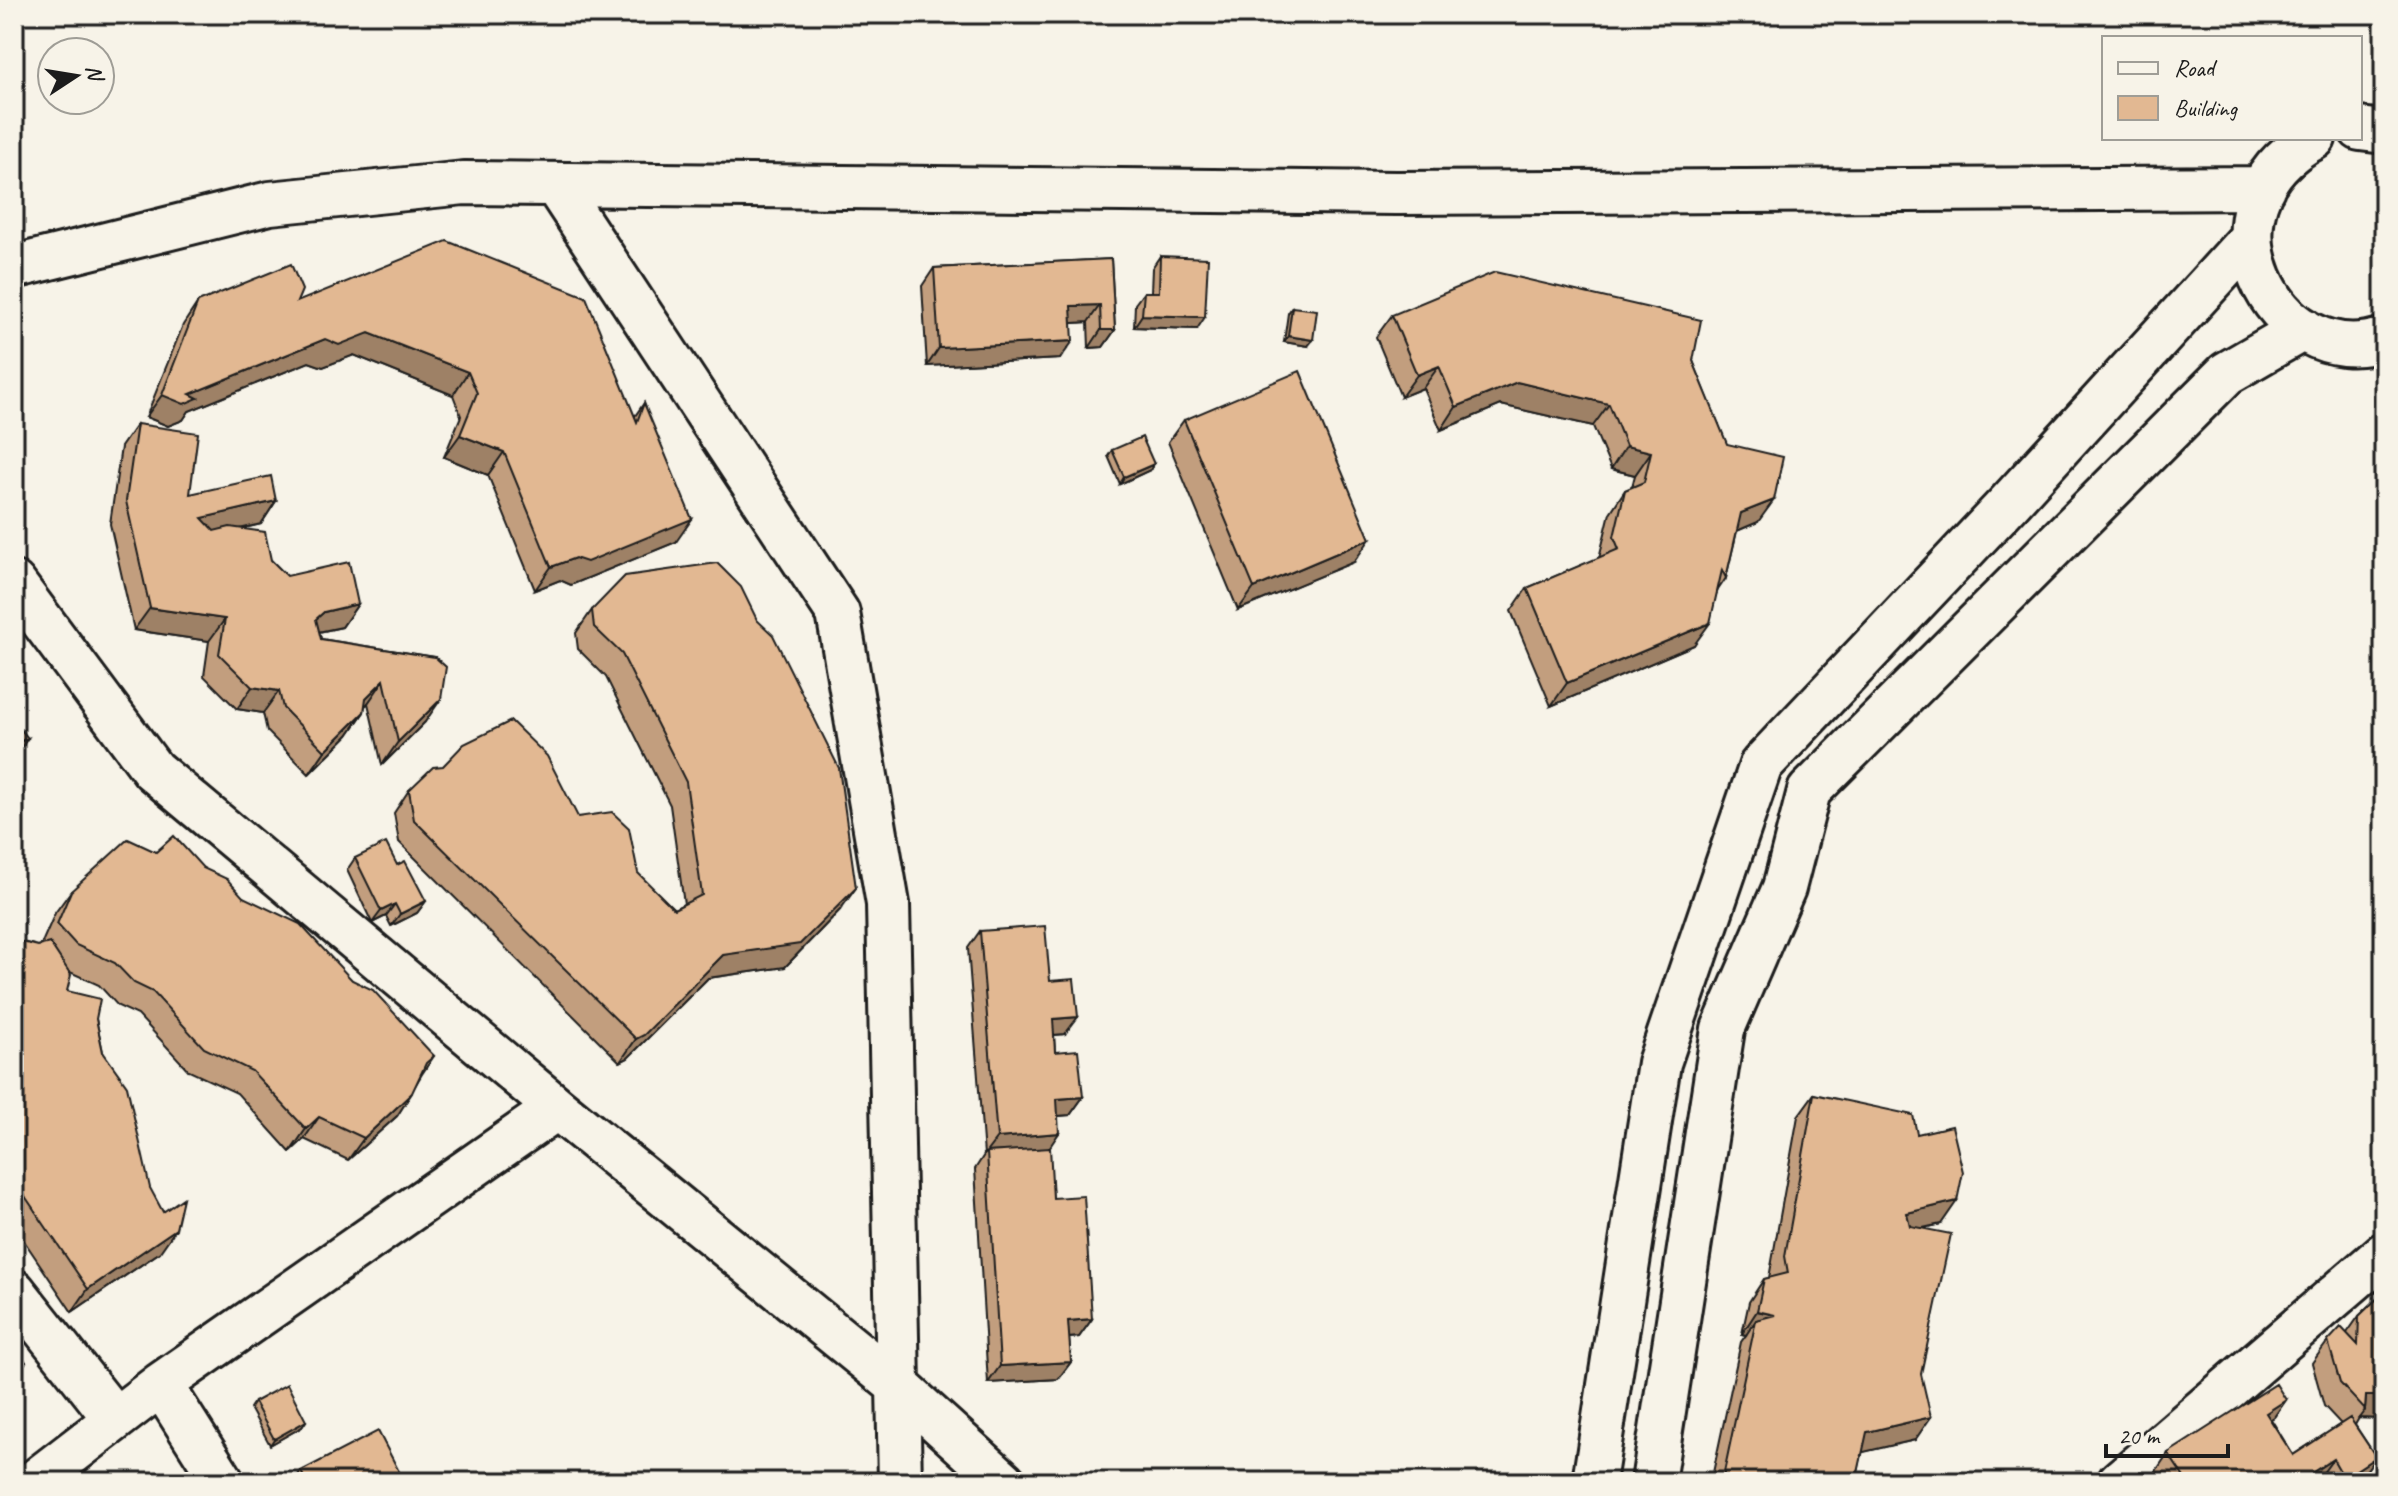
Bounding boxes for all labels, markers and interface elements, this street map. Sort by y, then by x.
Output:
north arrow [36,36,116,116]
legend [2102,36,2362,140]
text: Road [2174,53,2218,83]
text: N [79,62,110,85]
text: Building [2174,93,2239,123]
scale bar [2106,1408,2228,1458]
text: 20 m [2118,1421,2161,1451]

